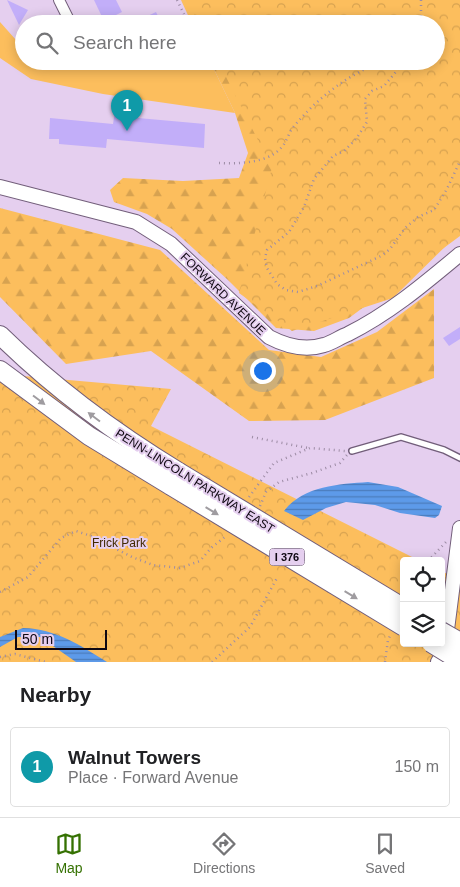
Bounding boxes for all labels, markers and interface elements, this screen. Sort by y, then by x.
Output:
search box [15,15,445,70]
icon: search [33,29,61,57]
text: Search here [73,32,177,53]
pin: 1 [111,90,143,131]
street label: FORWARD AVENUE [178,250,268,338]
your location [250,358,276,384]
one-way arrow [32,395,46,405]
one-way arrow [87,412,101,422]
street label: PENN-LINCOLN PARKWAY EAST [113,426,278,536]
one-way arrow [206,507,219,516]
park label: Frick Park [92,536,147,550]
road number: I 376 [270,548,304,566]
map controls [400,557,445,647]
button: locate [400,557,445,602]
one-way arrow [345,591,358,600]
button: layers [400,602,445,647]
scale bar [15,627,108,650]
text: 50 m [22,631,53,647]
text: Nearby [20,683,91,706]
text: Walnut Towers [68,747,201,768]
text: 1 [33,758,41,775]
text: 150 m [395,758,439,775]
text: Place · Forward Avenue [68,769,238,786]
tab: Map [55,830,83,876]
tab: Directions [193,830,255,876]
tab: Saved [365,830,405,876]

